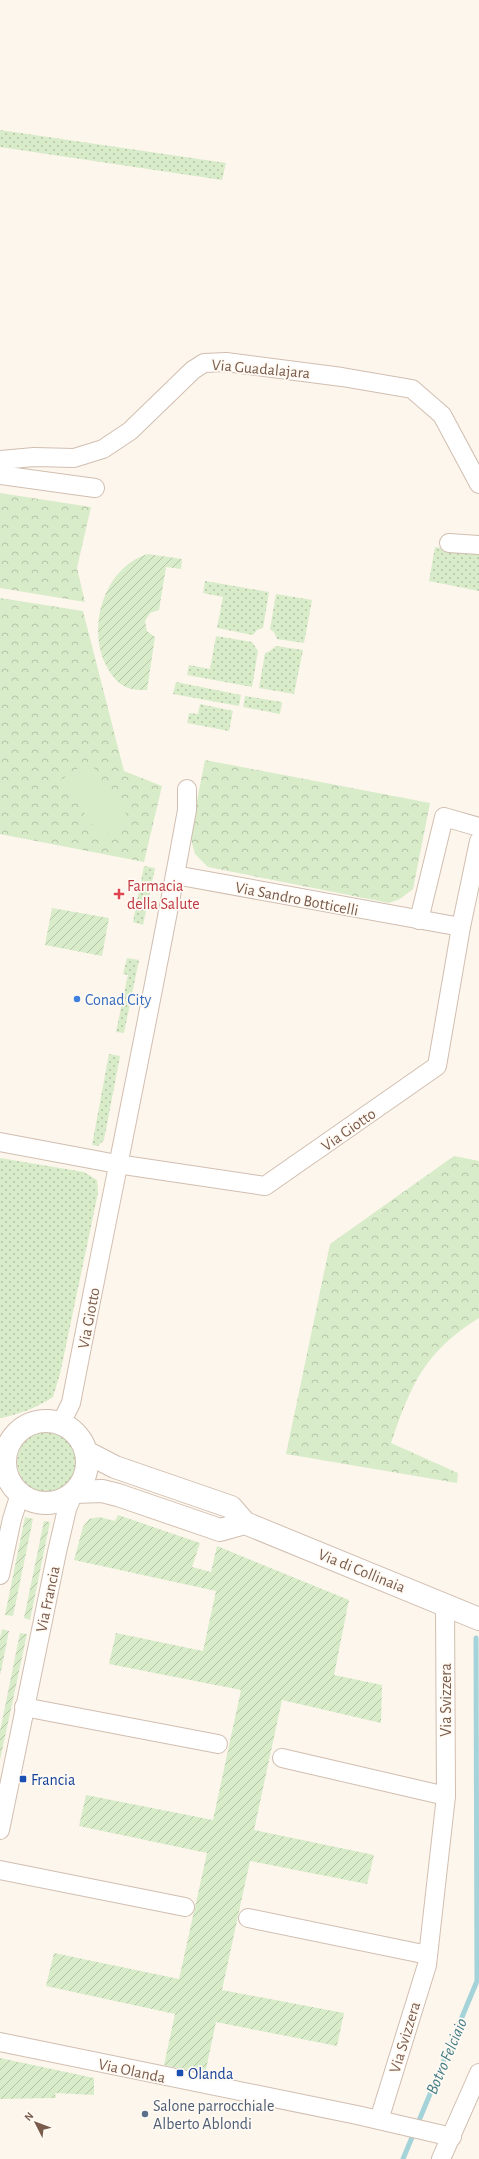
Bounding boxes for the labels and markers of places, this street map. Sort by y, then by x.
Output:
place label: Farmacia della Salute [127,878,200,912]
marker: Farmacia della Salute [114,889,124,899]
place label: Conad City [85,992,152,1009]
marker: Conad City [72,994,82,1004]
place label: Francia [31,1772,75,1788]
marker: Francia [18,1774,28,1784]
place label: Olanda [188,2066,233,2082]
marker: Olanda [175,2068,185,2078]
place label: Salone parrocchiale Alberto Ablondi [153,2098,274,2132]
marker: Salone parrocchiale Alberto Ablondi [140,2109,150,2119]

